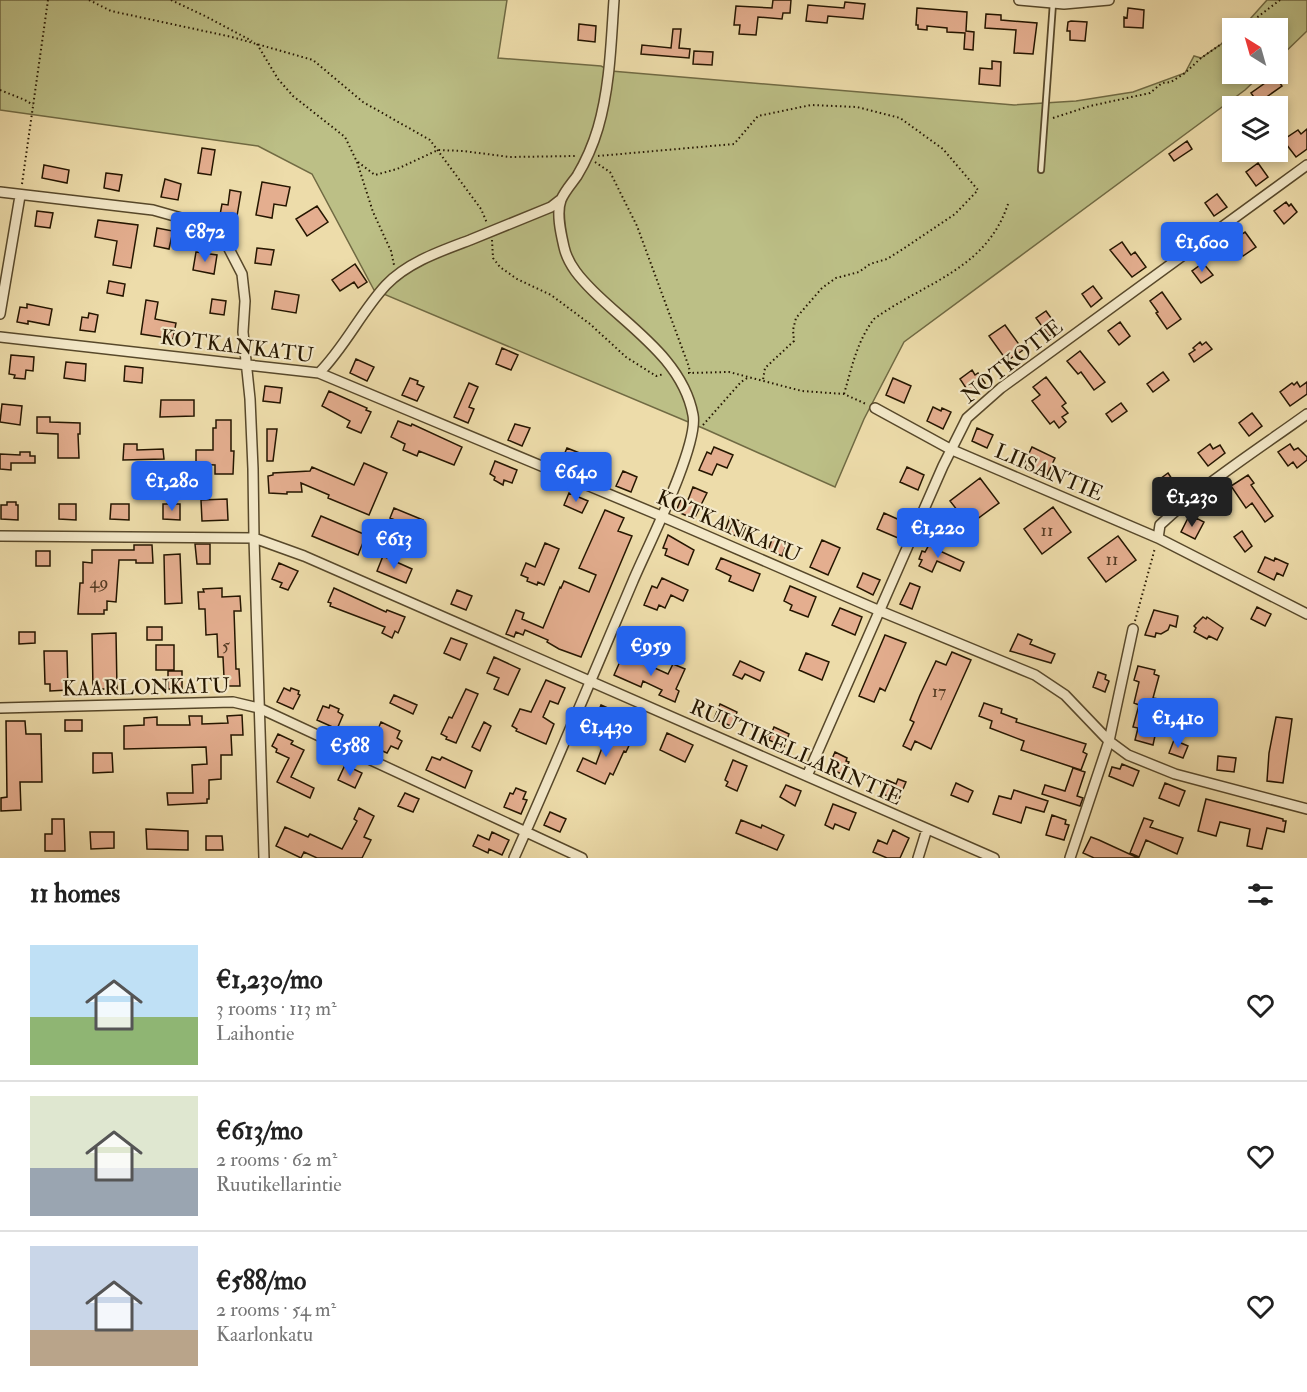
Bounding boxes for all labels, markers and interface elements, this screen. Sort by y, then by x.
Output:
north arrow [1222,18,1288,84]
map controls [1222,18,1288,162]
button: layers [1222,96,1288,162]
pin: €872 [169,212,241,263]
text: €872 [185,219,225,244]
pin: €1,600 [1153,222,1251,273]
text: €1,600 [1175,229,1229,254]
street label: NOTKOTIE [956,313,1068,409]
street label: KOTKANKATU [159,324,315,369]
street label: LIISANTIE [990,438,1107,507]
pin: €640 [540,452,612,503]
text: €640 [555,459,597,484]
pin: €1,280 [123,461,221,512]
text: €1,280 [145,468,199,493]
pin: €1,230 [1143,477,1241,528]
street label: KOTKANKATU [653,484,805,569]
text: €1,230 [1166,484,1218,509]
pin: €1,220 [889,508,987,559]
text: €1,220 [911,515,965,540]
pin: €613 [358,519,430,570]
house number: 11 [1041,519,1053,542]
text: €613 [376,526,412,551]
house number: 11 [1106,548,1118,571]
house number: 49 [90,571,108,594]
pin: €959 [615,626,687,677]
text: €959 [631,633,672,658]
house number: 5 [222,634,230,657]
street label: KAARLONKATU [62,673,230,702]
house number: 17 [932,680,946,703]
street label: RUUTIKELLARINTIE [686,693,906,811]
pin: €1,410 [1129,698,1227,749]
text: €1,410 [1152,705,1204,730]
pin: €1,430 [557,707,655,758]
text: €1,430 [580,714,632,739]
pin: €588 [314,726,386,777]
text: €588 [330,733,370,758]
text: 11 homes [30,878,120,910]
icon: filters [1244,878,1277,911]
text: €1,230/mo [216,964,323,996]
icon: home [78,969,150,1041]
icon: heart [1244,989,1277,1022]
text: 3 rooms · 113 m² [216,996,337,1021]
text: Laihontie [216,1021,294,1046]
text: €613/mo [216,1115,303,1147]
icon: home [78,1120,150,1192]
icon: heart [1244,1140,1277,1173]
text: 2 rooms · 62 m² [216,1147,337,1172]
text: Ruutikellarintie [216,1172,342,1197]
text: €588/mo [216,1265,306,1297]
icon: home [78,1270,150,1342]
icon: heart [1244,1290,1277,1323]
text: 2 rooms · 54 m² [216,1297,336,1322]
text: Kaarlonkatu [216,1322,313,1347]

